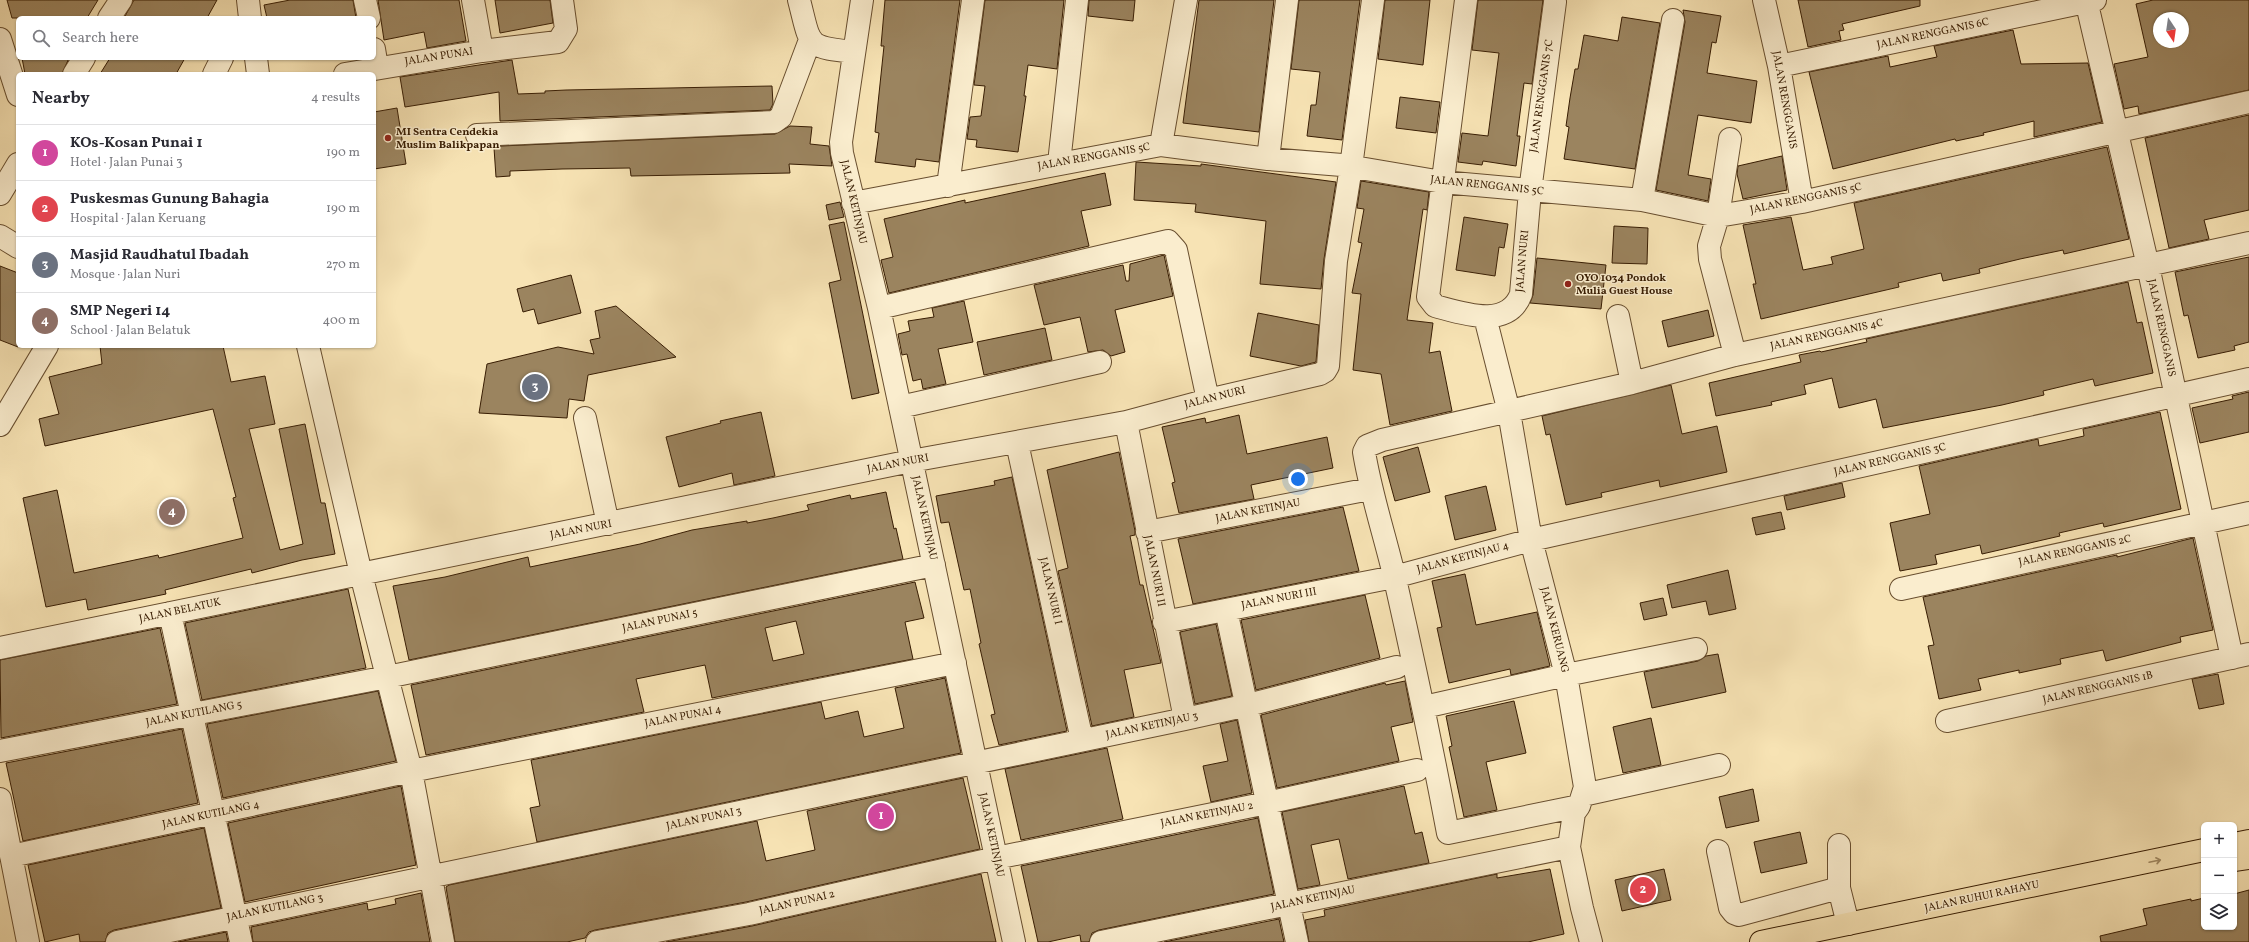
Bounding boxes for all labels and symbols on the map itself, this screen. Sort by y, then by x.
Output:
north arrow [2153,12,2189,48]
street label: JALAN RENGGANIS 6C [1875,15,1991,53]
street label: JALAN RENGGANIS 7C [1527,38,1557,154]
street label: JALAN PUNAI [404,44,474,70]
street label: JALAN RENGGANIS [1768,50,1800,150]
place label: MI Sentra Cendekia Muslim Balikpapan [396,125,499,153]
marker: MI Sentra Cendekia Muslim Balikpapan [383,133,393,143]
street label: JALAN RENGGANIS 5C [1036,140,1152,174]
street label: JALAN KETINJAU [836,158,870,246]
street label: JALAN RENGGANIS 5C [1429,173,1545,199]
street label: JALAN RENGGANIS 5C [1749,180,1863,218]
street label: JALAN NURI [1513,229,1533,293]
place label: OYO 1034 Pondok Mulia Guest House [1576,271,1673,299]
street label: JALAN RENGGANIS [2143,278,2179,378]
marker: OYO 1034 Pondok Mulia Guest House [1563,279,1573,289]
street label: JALAN RENGGANIS 4C [1769,316,1885,354]
pin: 3 [522,372,548,402]
street label: JALAN NURI [1183,383,1247,413]
street label: JALAN RENGGANIS 3C [1832,440,1948,480]
street label: JALAN NURI [866,451,930,477]
your location [1288,469,1308,489]
street label: JALAN KETINJAU [908,474,940,562]
street label: JALAN KETINJAU [1214,495,1302,527]
pin: 4 [159,497,185,527]
street label: JALAN NURI [549,517,613,543]
street label: JALAN RENGGANIS 2C [2017,532,2133,570]
street label: JALAN NURI II [1140,534,1168,608]
street label: JALAN KETINJAU 4 [1415,538,1511,578]
street label: JALAN NURI I [1035,556,1065,626]
street label: JALAN NURI III [1240,584,1318,614]
street label: JALAN KERUANG [1536,585,1572,675]
street label: JALAN BELATUK [138,595,223,627]
street label: JALAN PUNAI 5 [621,606,699,636]
street label: JALAN RENGGANIS 1B [2041,668,2155,708]
street label: JALAN KUTILANG 5 [145,697,243,731]
street label: JALAN PUNAI 4 [643,702,723,732]
street label: JALAN KETINJAU 3 [1105,709,1200,743]
street label: JALAN KETINJAU [975,791,1007,879]
street label: JALAN KUTILANG 4 [161,797,261,833]
street label: JALAN KETINJAU 2 [1159,799,1255,831]
pin: 1 [868,801,894,831]
street label: JALAN PUNAI 3 [665,804,743,834]
one-way arrow [2148,856,2161,864]
pin: 2 [1630,875,1656,905]
street label: JALAN RUHUI RAHAYU [1923,877,2041,917]
street label: JALAN KETINJAU [1269,883,1357,915]
street label: JALAN PUNAI 2 [758,887,836,919]
street label: JALAN KUTILANG 3 [225,890,325,926]

